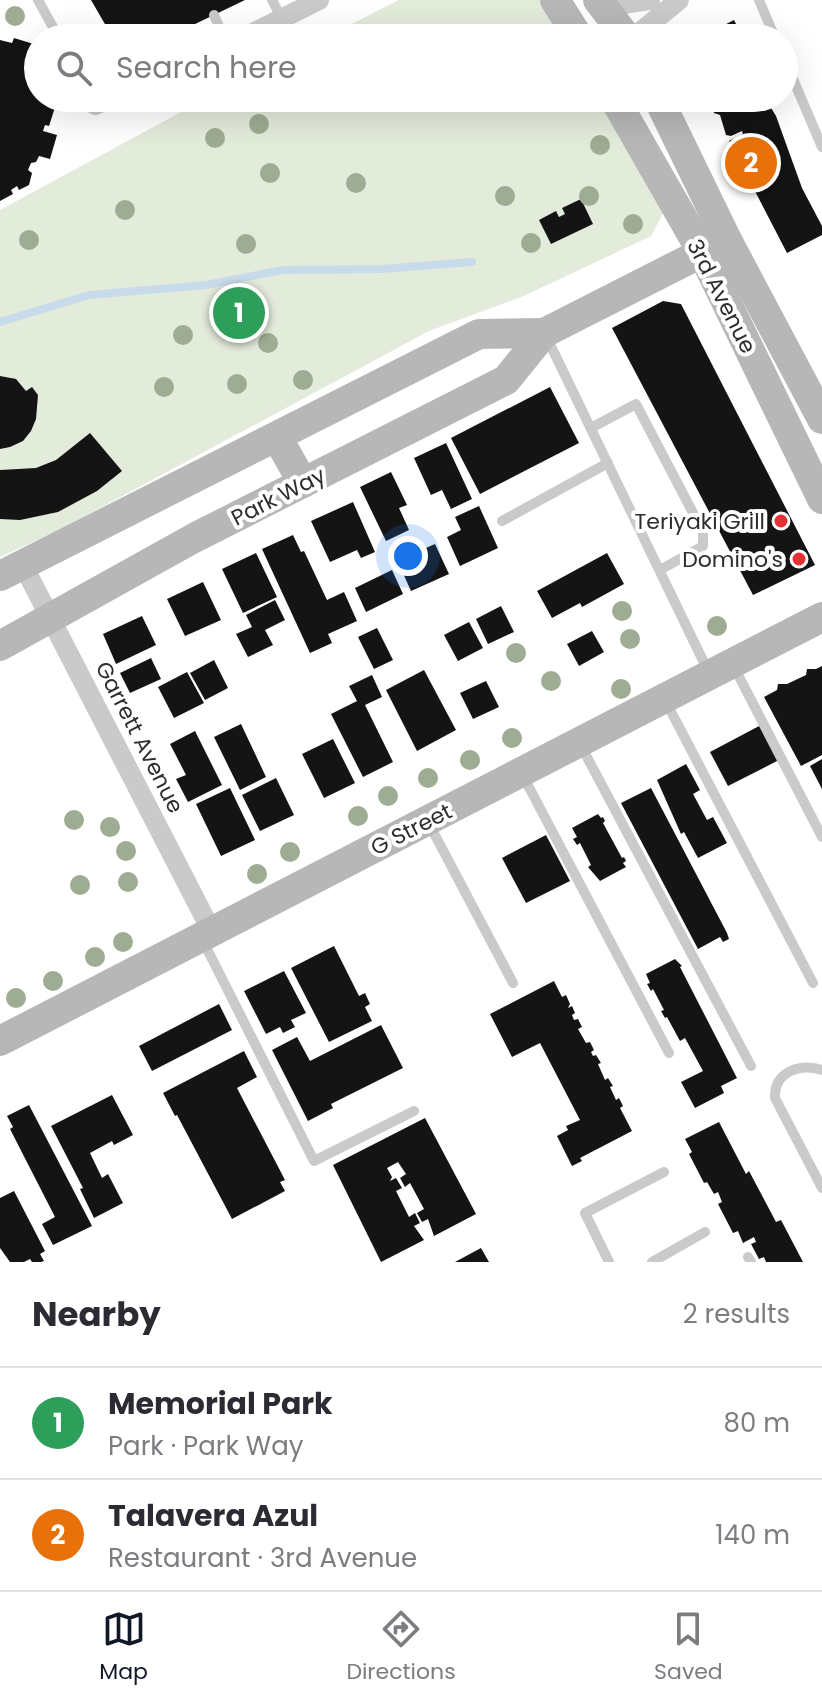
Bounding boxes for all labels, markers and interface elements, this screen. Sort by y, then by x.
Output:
search box [24,24,798,112]
icon: search [52,46,96,90]
text: Search here [116,46,297,89]
pin: 2 [725,133,777,193]
street label: 3rd Avenue [679,234,764,359]
pin: 1 [213,283,265,343]
street label: Park Way [226,459,331,533]
place label: Teriyaki Grill [634,506,765,537]
marker: Teriyaki Grill [772,512,790,530]
your location [388,536,428,576]
place label: Domino's [682,544,783,575]
marker: Domino's [790,550,808,568]
street label: Garrett Avenue [88,656,191,818]
street label: G Street [365,796,457,863]
text: Nearby [32,1290,161,1338]
text: 2 results [683,1296,790,1332]
text: Memorial Park [108,1382,333,1425]
text: 1 [53,1405,63,1441]
text: 80 m [724,1405,790,1441]
text: Park · Park Way [108,1428,303,1464]
text: Talavera Azul [108,1494,318,1537]
text: 2 [51,1517,65,1553]
text: 140 m [715,1517,790,1553]
text: Restaurant · 3rd Avenue [108,1540,417,1576]
tab: Map [99,1607,148,1688]
tab: Directions [346,1607,456,1688]
tab: Saved [654,1607,723,1688]

